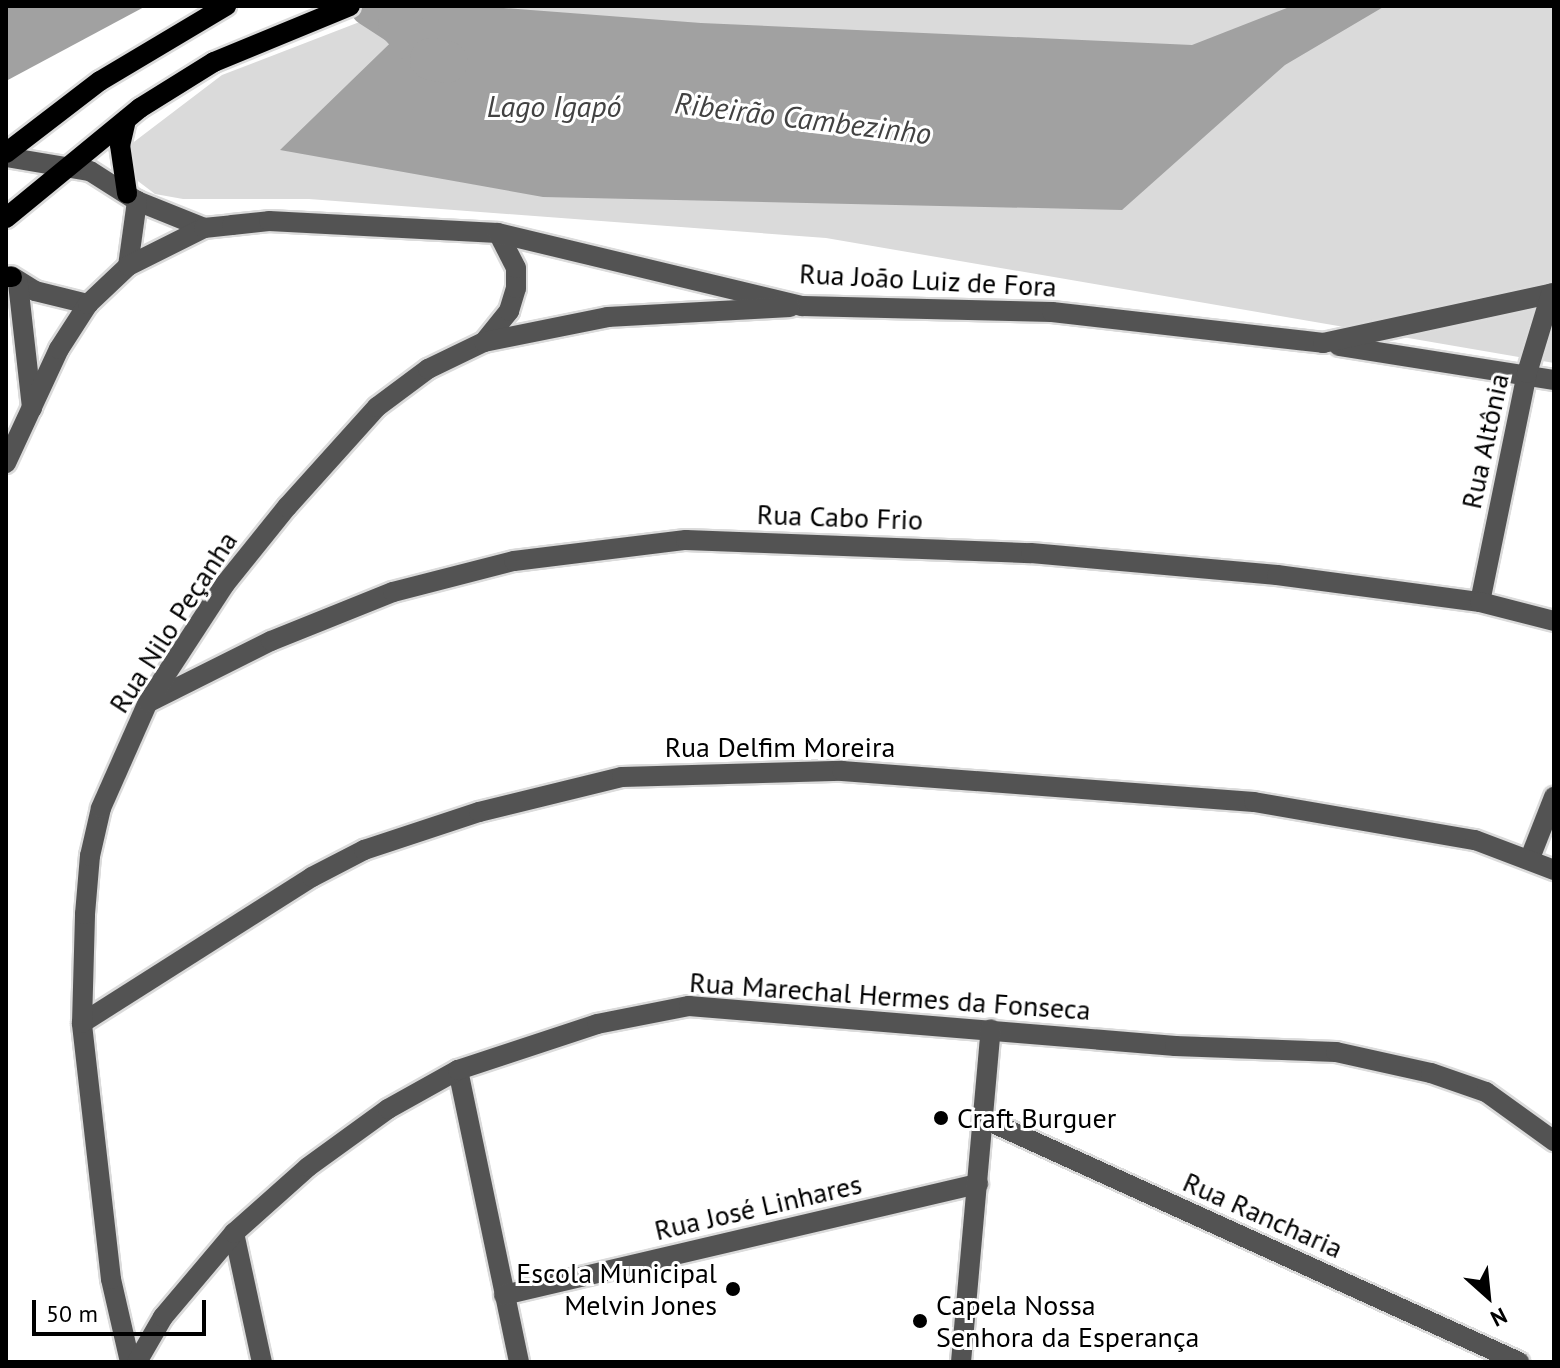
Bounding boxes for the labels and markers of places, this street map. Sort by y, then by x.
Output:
place label: Craft Burguer [957,1101,1116,1135]
marker: Craft Burguer [932,1109,950,1127]
place label: Escola Municipal Melvin Jones [516,1256,717,1322]
marker: Escola Municipal Melvin Jones [724,1280,742,1298]
place label: Capela Nossa Senhora da Esperança [936,1288,1199,1354]
marker: Capela Nossa Senhora da Esperança [911,1312,929,1330]

